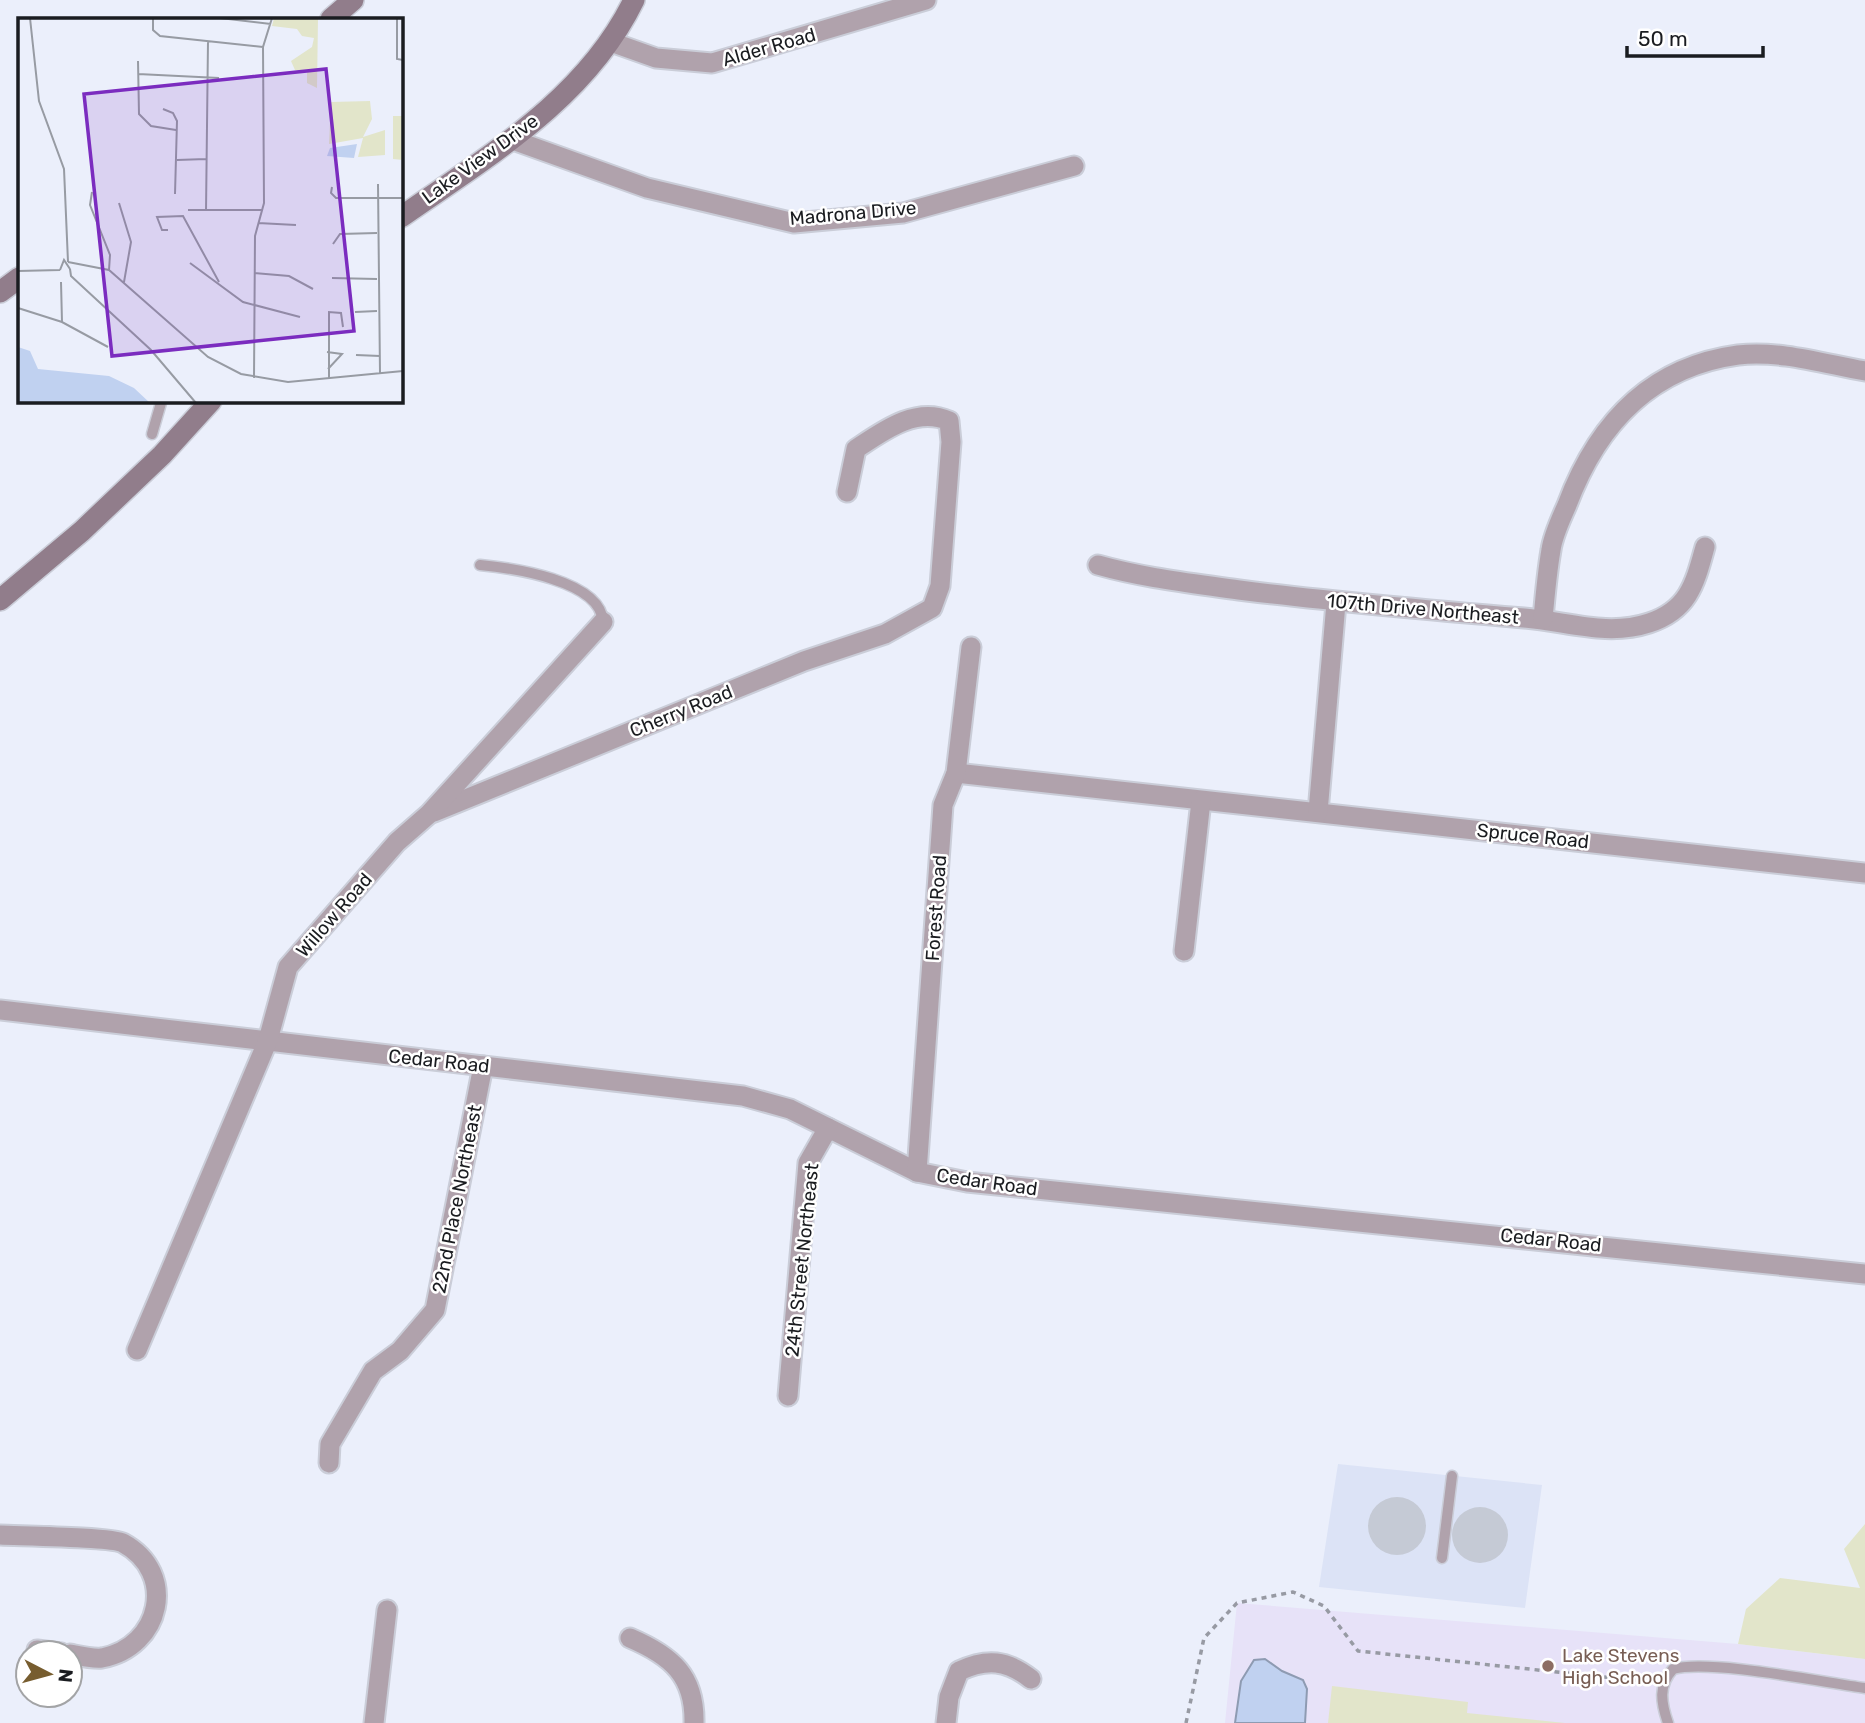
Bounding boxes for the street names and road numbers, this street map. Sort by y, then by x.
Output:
street label: Alder Road [720,23,818,71]
street label: Lake View Drive [417,109,543,209]
street label: Madrona Drive [789,196,917,230]
street label: 107th Drive Northeast [1326,589,1520,629]
street label: Cherry Road [626,680,736,742]
street label: Spruce Road [1476,819,1590,853]
street label: Forest Road [921,854,951,962]
street label: Willow Road [291,868,377,962]
street label: Cedar Road [387,1044,491,1078]
street label: 22nd Place Northeast [427,1102,487,1295]
street label: 24th Street Northeast [780,1161,824,1358]
street label: Cedar Road [935,1164,1039,1200]
street label: Cedar Road [1499,1223,1603,1257]

